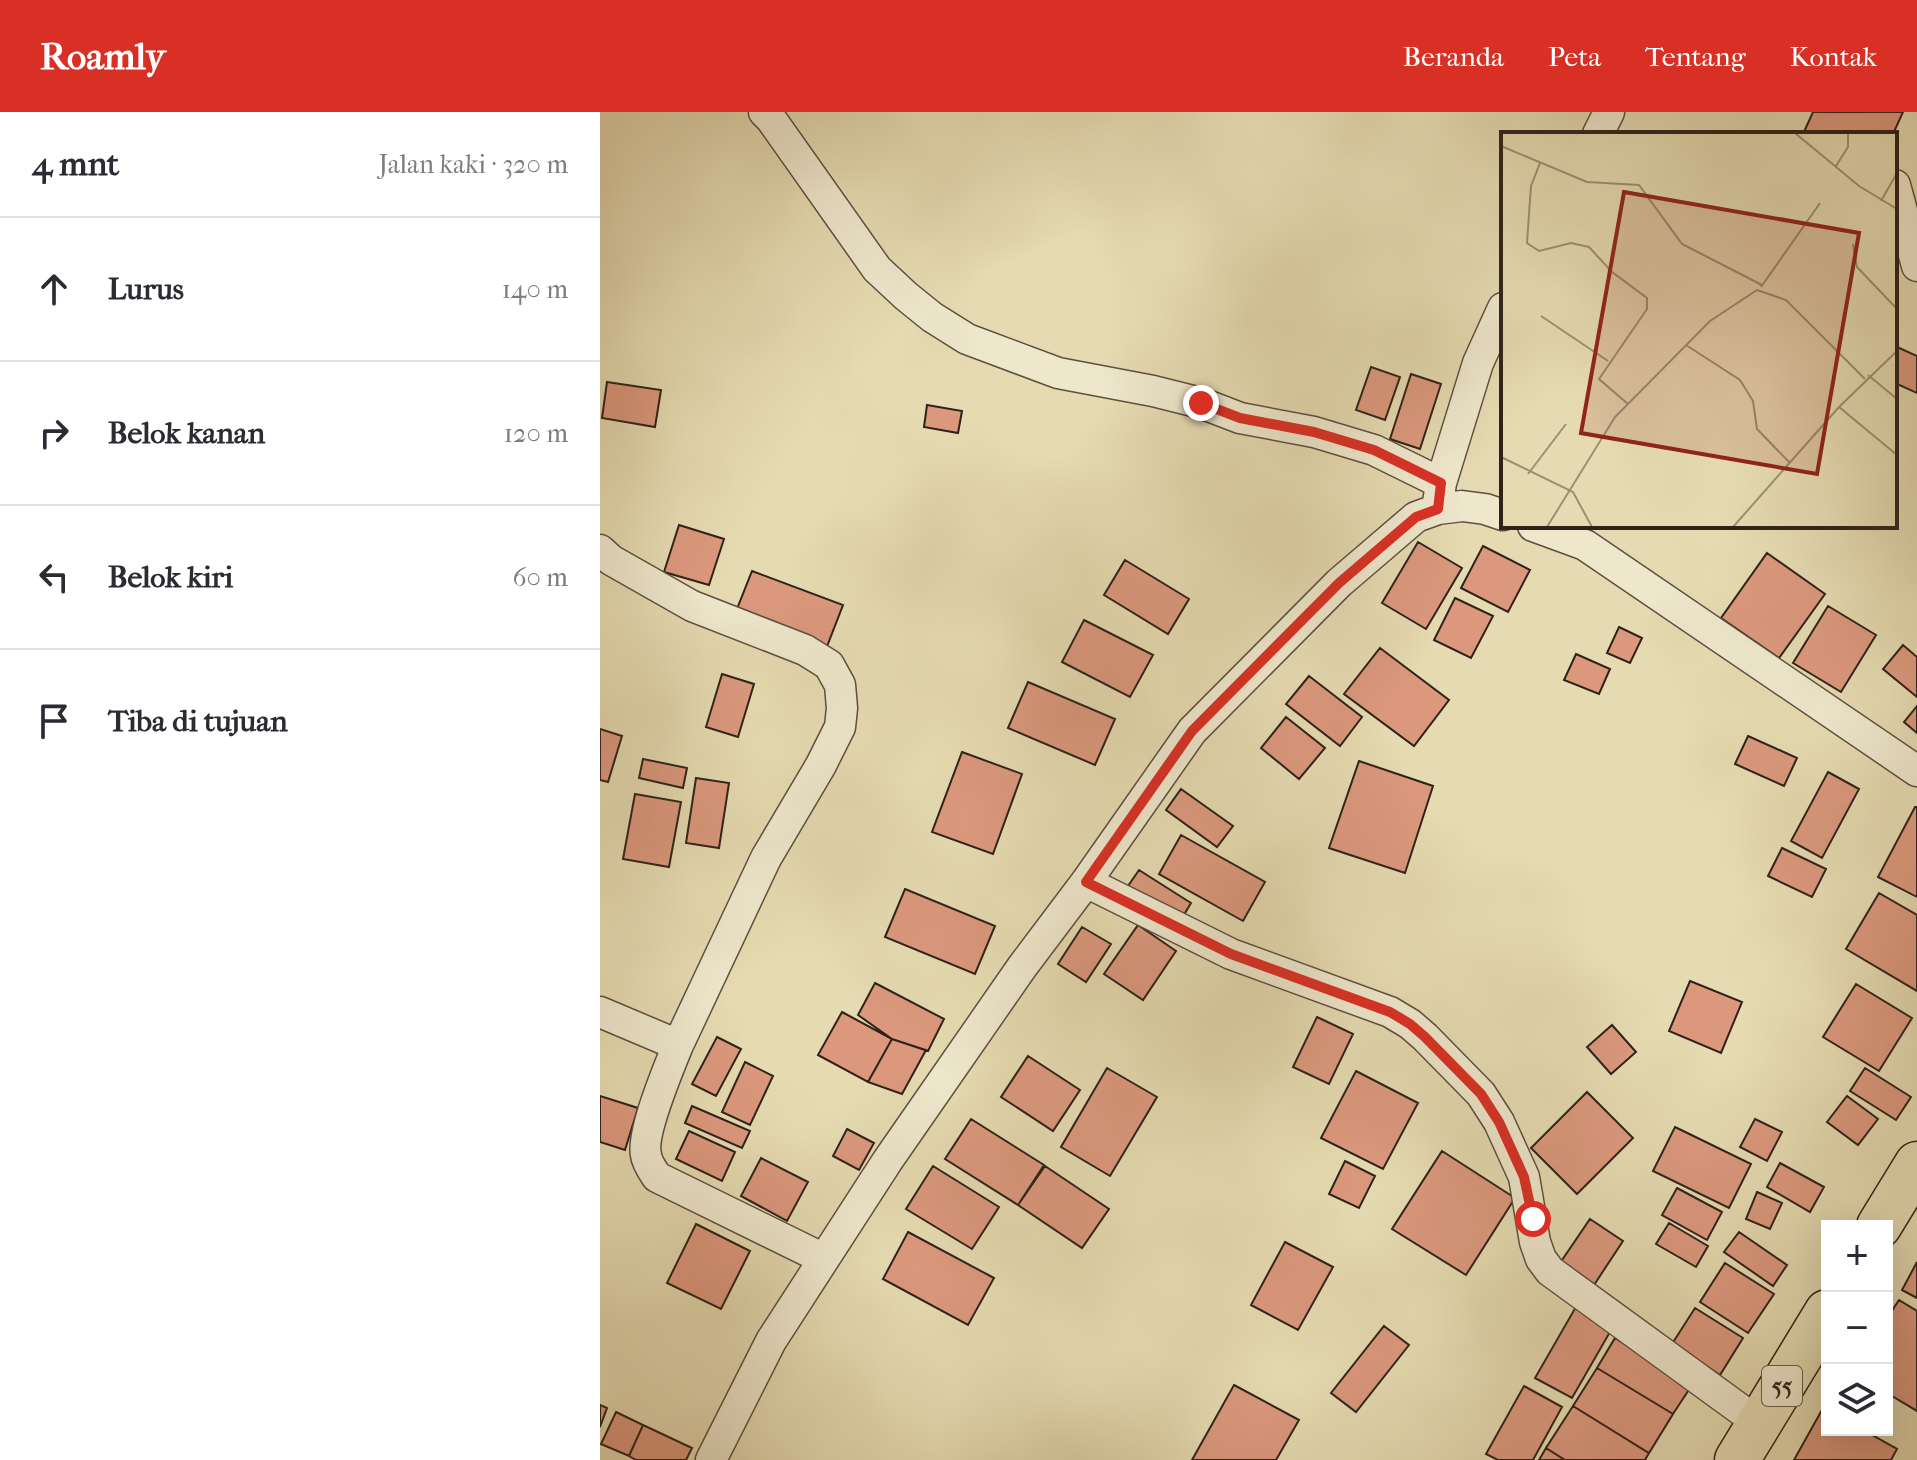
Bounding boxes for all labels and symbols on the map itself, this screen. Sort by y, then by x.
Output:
inset map [1501,132,1897,528]
route end [1183,385,1219,421]
route start [1515,1201,1551,1237]
road number: 55 [1762,1366,1802,1406]

